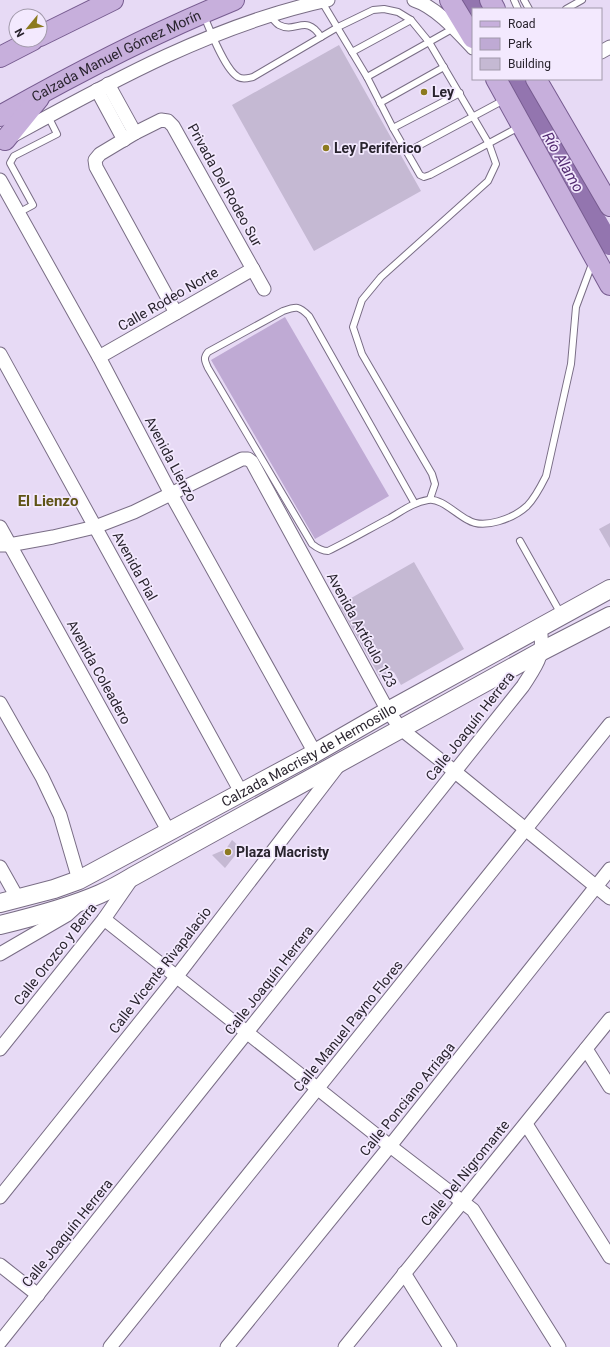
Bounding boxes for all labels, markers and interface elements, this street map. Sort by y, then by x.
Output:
street label: Calzada Manuel Gómez Morín [29,7,203,105]
north arrow [8,8,48,48]
legend [472,8,602,80]
text: Road [508,17,536,31]
text: N [12,26,27,39]
text: Park [508,37,533,51]
text: Building [508,57,551,71]
place label: Ley [432,84,455,100]
marker: Ley [419,87,429,97]
street label: Privada Del Rodeo Sur [185,121,266,249]
water label: Río Alamo [539,129,587,195]
place label: Ley Periferico [334,140,421,156]
marker: Ley Periferico [321,143,331,153]
street label: Calle Rodeo Norte [115,264,221,334]
street label: Avenida Lienzo [142,414,200,504]
district label: El Lienzo [18,492,78,510]
street label: Avenida Pial [110,529,160,603]
street label: Avenida Artículo 123 [324,570,400,690]
street label: Avenida Coleadero [64,617,134,727]
street label: Calle Joaquín Herrera [422,668,518,784]
street label: Calzada Macristy de Hermosillo [219,700,399,810]
place label: Plaza Macristy [236,844,330,860]
marker: Plaza Macristy [223,847,233,857]
street label: Calle Orozco y Berra [10,900,100,1008]
street label: Calle Vicente Rivapalacio [106,903,214,1036]
street label: Calle Joaquín Herrera [221,922,317,1038]
street label: Calle Manuel Payno Flores [290,957,406,1095]
street label: Calle Ponciano Arriaga [356,1039,458,1159]
street label: Calle Del Nigromante [417,1117,513,1229]
street label: Calle Joaquín Herrera [18,1176,116,1290]

